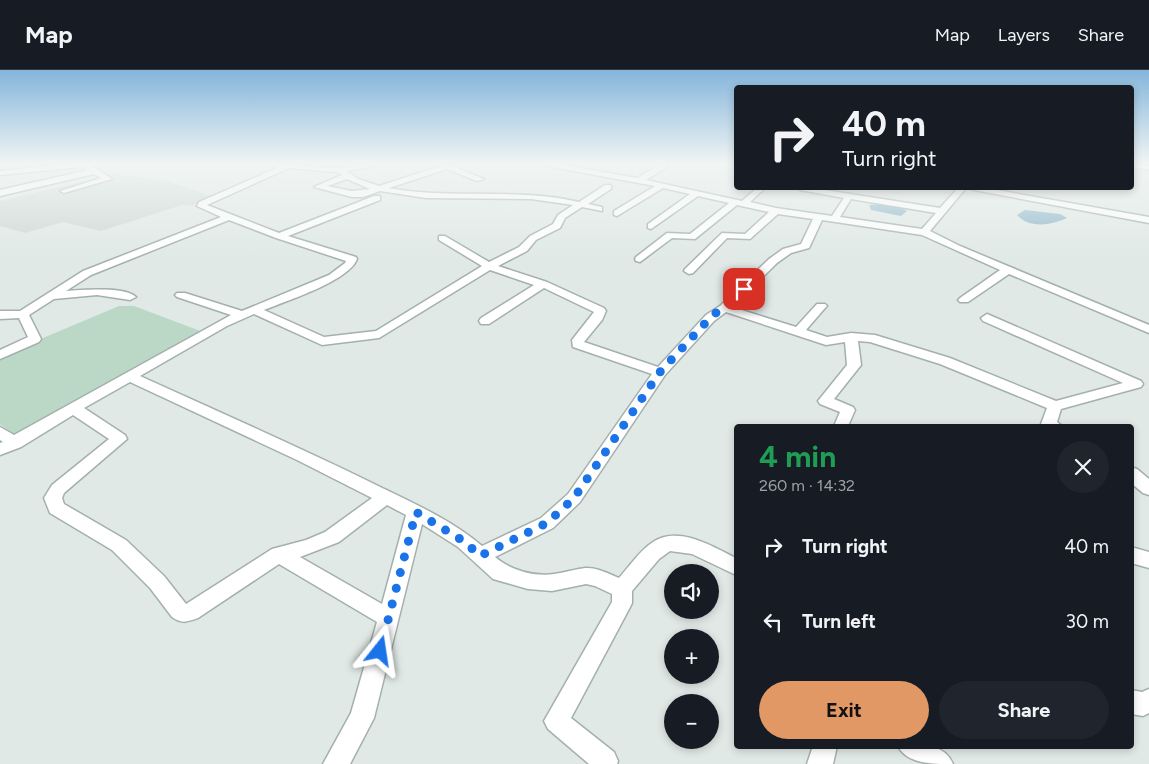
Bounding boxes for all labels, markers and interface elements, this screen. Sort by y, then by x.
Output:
text: Map [25,20,73,49]
text: Map [935,24,970,46]
text: Layers [998,24,1050,46]
text: Share [1078,24,1124,46]
text: 40 m [842,103,926,145]
icon: right [759,105,824,170]
text: Turn right [842,145,937,172]
pin [723,268,765,310]
icon: arrive [730,275,758,303]
text: 4 min [759,438,836,475]
button: close [1057,441,1109,493]
text: 260 m · 14:32 [759,476,855,495]
icon: right [759,533,787,561]
text: Turn right [802,535,888,558]
text: 40 m [1064,535,1109,558]
map controls [664,564,719,749]
button: sound [664,564,719,619]
icon: left [759,608,787,636]
text: Turn left [802,610,876,633]
text: 30 m [1066,610,1109,633]
position arrow [353,624,405,676]
button: + [664,629,719,684]
button: Exit [759,681,929,739]
button: Share [939,681,1109,739]
button: − [664,694,719,749]

